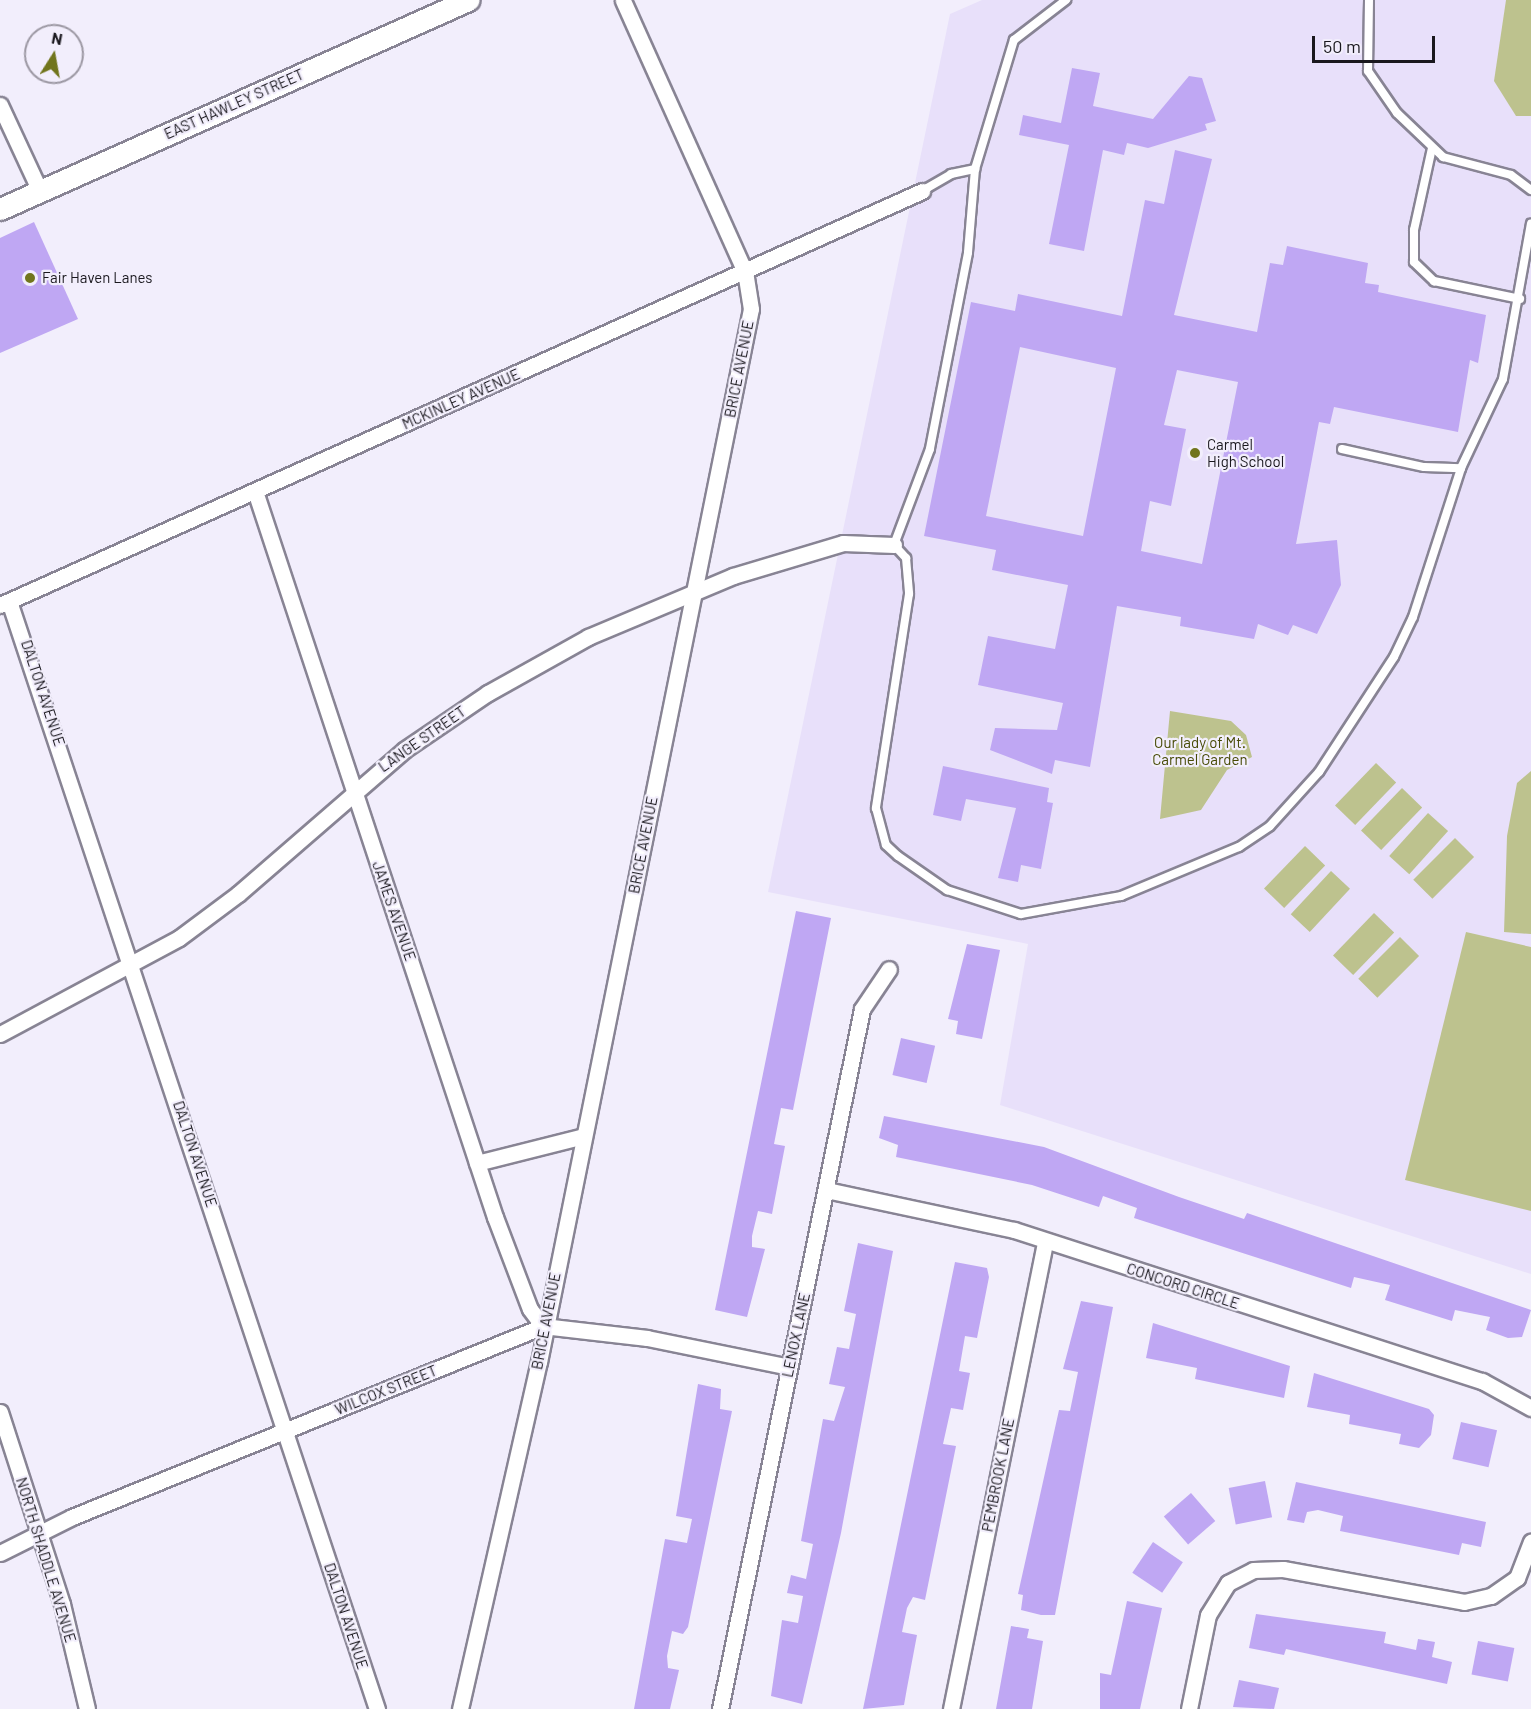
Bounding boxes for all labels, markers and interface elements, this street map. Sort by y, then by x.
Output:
north arrow [24,24,84,84]
scale bar [1315,24,1438,62]
text: N [50,27,64,48]
text: 50 m [1323,35,1361,57]
street label: EAST HAWLEY STREET [161,65,307,143]
place label: Fair Haven Lanes [42,269,153,287]
marker: Fair Haven Lanes [23,271,37,285]
street label: BRICE AVENUE [721,319,757,419]
street label: MCKINLEY AVENUE [399,365,523,433]
place label: Carmel High School [1207,435,1284,470]
marker: Carmel High School [1188,446,1202,460]
street label: DALTON AVENUE [17,638,69,748]
street label: LANGE STREET [375,702,469,776]
park label: Our lady of Mt. Carmel Garden [1152,733,1248,768]
street label: BRICE AVENUE [625,795,661,895]
street label: JAMES AVENUE [369,859,419,963]
street label: DALTON AVENUE [169,1099,221,1209]
street label: CONCORD CIRCLE [1124,1259,1242,1313]
street label: BRICE AVENUE [528,1271,564,1371]
street label: LENOX LANE [778,1291,814,1379]
street label: WILCOX STREET [332,1361,440,1419]
street label: PEMBROOK LANE [978,1417,1018,1533]
street label: NORTH SHADDLE AVENUE [12,1475,80,1645]
street label: DALTON AVENUE [320,1561,372,1671]

